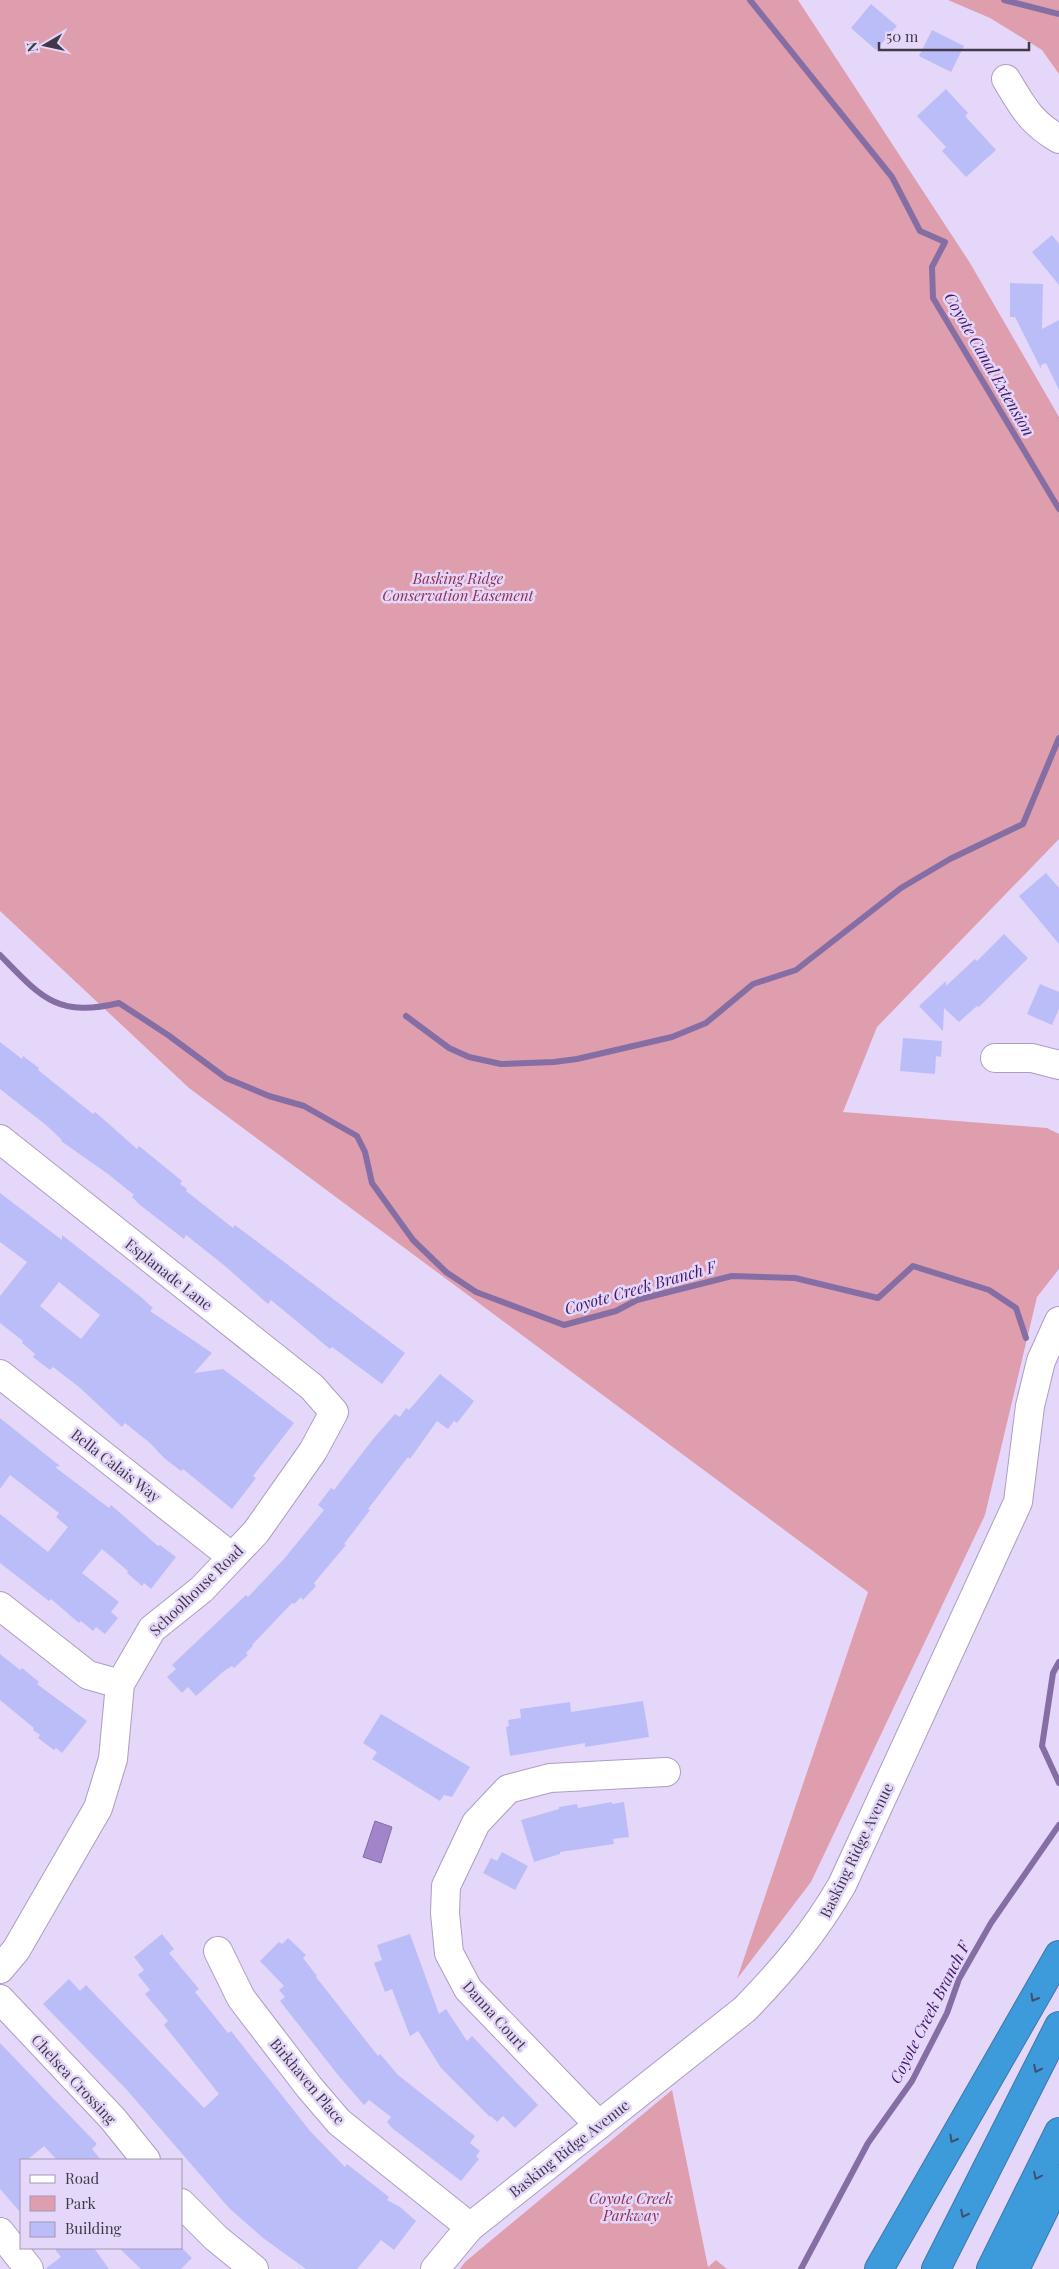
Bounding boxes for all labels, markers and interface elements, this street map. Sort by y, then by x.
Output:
north arrow [20,20,70,70]
scale bar [879,20,1029,52]
text: 50 m [886,26,919,46]
text: N [21,41,42,54]
water label: Coyote Canal Extension [940,288,1040,440]
park label: Basking Ridge Conservation Easement [382,568,535,605]
street label: Esplanade Lane [121,1234,217,1314]
water label: Coyote Creek Branch F [562,1255,720,1319]
street label: Bella Calais Way [67,1424,165,1506]
street label: Schoolhouse Road [145,1540,247,1640]
street label: Basking Ridge Avenue [815,1779,897,1921]
water label: Coyote Creek Branch F [884,1936,975,2086]
street label: Danna Court [459,1976,532,2054]
one-way arrow [1030,1992,1040,2001]
street label: Chelsea Crossing [27,2030,121,2128]
street label: Birkhaven Place [266,2034,350,2128]
one-way arrow [1033,2064,1043,2073]
street label: Basking Ridge Avenue [505,2095,633,2201]
one-way arrow [950,2133,960,2142]
legend [20,2159,182,2249]
text: Road [65,2168,99,2188]
one-way arrow [1033,2171,1043,2180]
park label: Coyote Creek Parkway [589,2188,673,2225]
text: Park [65,2193,97,2213]
one-way arrow [960,2209,970,2218]
text: Building [65,2218,122,2238]

